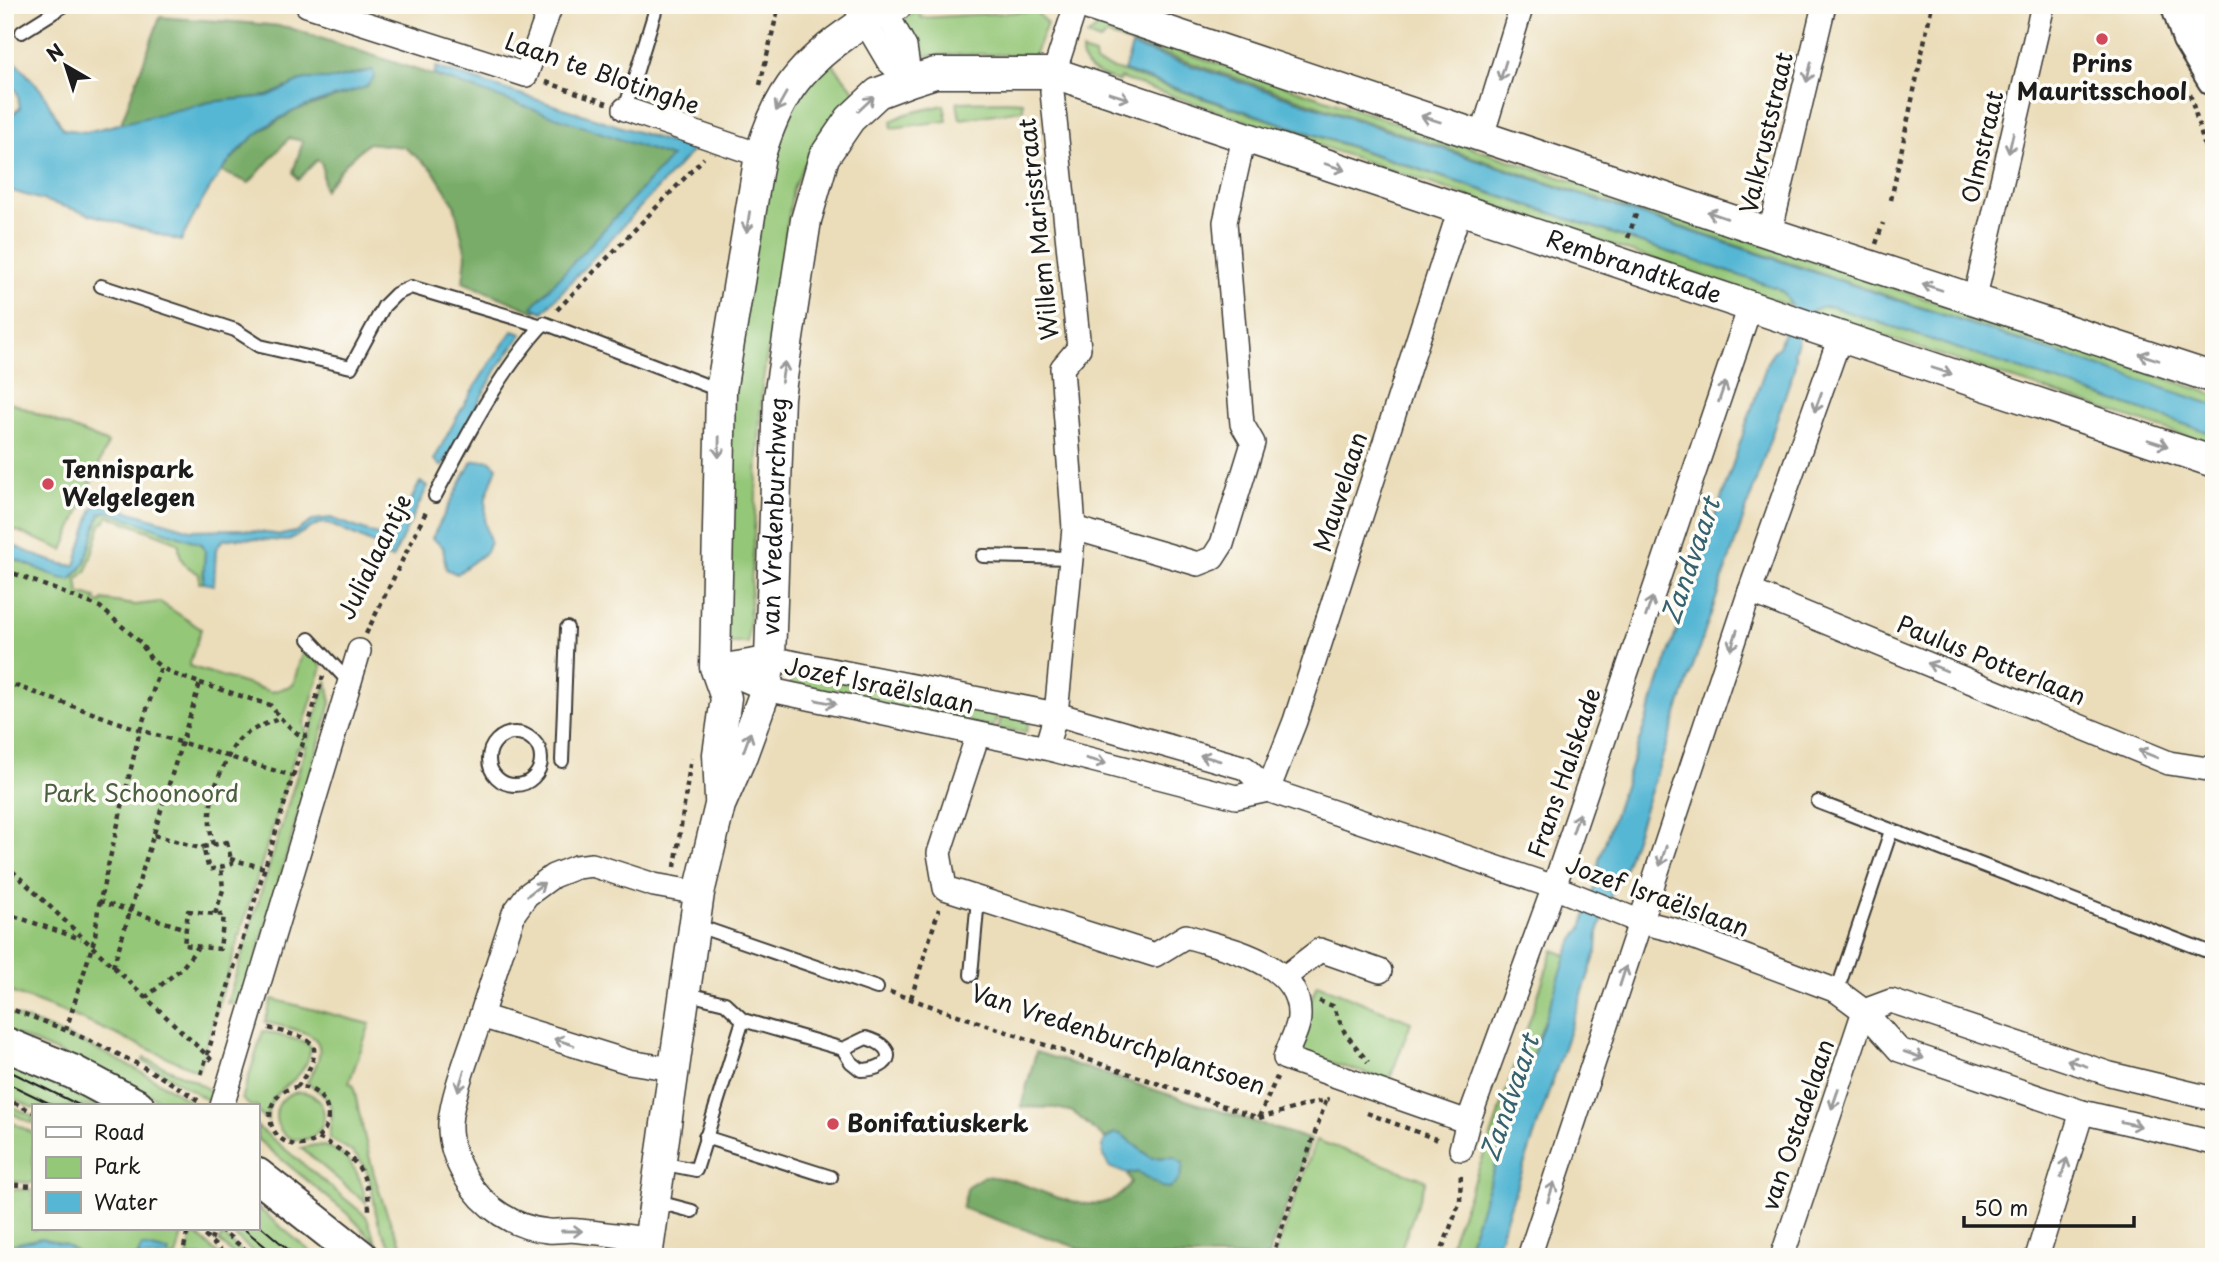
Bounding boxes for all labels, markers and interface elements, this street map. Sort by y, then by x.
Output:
street label: Laan te Blotinghe [500,22,705,122]
marker: Prins Mauritsschool [2094,31,2110,47]
north arrow [32,32,102,102]
text: N [40,36,69,68]
place label: Prins Mauritsschool [2017,44,2187,108]
street label: Valkruststraat [1729,48,1801,217]
one-way arrow [1495,59,1508,81]
one-way arrow [1801,60,1815,83]
street label: Olmstraat [1951,86,2012,207]
one-way arrow [1108,90,1130,103]
one-way arrow [773,92,787,112]
one-way arrow [857,95,874,112]
one-way arrow [1421,112,1443,124]
street label: Willem Marisstraat [1007,116,1067,342]
one-way arrow [2003,131,2017,154]
one-way arrow [1323,162,1345,175]
one-way arrow [1706,208,1728,220]
one-way arrow [741,210,754,233]
street label: Rembrandtkade [1542,219,1727,312]
one-way arrow [1922,280,1944,292]
one-way arrow [2138,350,2160,362]
one-way arrow [777,361,790,384]
one-way arrow [1930,366,1952,378]
one-way arrow [1717,381,1729,403]
one-way arrow [1811,390,1823,412]
street label: van Vredenburchweg [751,396,795,636]
street label: Mauvelaan [1303,427,1375,556]
one-way arrow [713,436,726,459]
one-way arrow [2146,438,2168,450]
place label: Tennispark Welgelegen [62,450,196,514]
marker: Tennispark Welgelegen [40,476,56,492]
street label: Julialaantje [327,487,419,625]
water label: Zandvaart [1650,489,1730,629]
one-way arrow [1644,597,1656,619]
street label: Paulus Potterlaan [1892,605,2092,713]
one-way arrow [1727,628,1739,650]
street label: Jozef Israëlslaan [781,646,978,722]
one-way arrow [1927,660,1949,673]
street label: Frans Halskade [1517,682,1609,862]
one-way arrow [814,696,837,710]
one-way arrow [742,732,754,754]
one-way arrow [2138,747,2159,760]
one-way arrow [1199,750,1221,763]
one-way arrow [1085,755,1107,768]
park label: Park Schoonoord [43,774,239,810]
one-way arrow [1571,812,1583,834]
one-way arrow [1656,844,1668,866]
street label: Jozef Israëlslaan [1561,845,1755,945]
one-way arrow [526,881,545,896]
one-way arrow [1618,966,1630,988]
street label: Van Vredenburchplantsoen [967,973,1270,1103]
water label: Zandvaart [1469,1026,1549,1166]
one-way arrow [553,1034,575,1047]
street label: van Ostadelaan [1750,1034,1842,1215]
one-way arrow [1902,1050,1924,1063]
one-way arrow [2066,1056,2088,1069]
one-way arrow [454,1070,467,1092]
one-way arrow [1828,1087,1840,1109]
legend [32,1104,259,1230]
place label: Bonifatiuskerk [847,1104,1028,1140]
text: Road [94,1115,145,1147]
marker: Bonifatiuskerk [825,1116,841,1132]
one-way arrow [2119,1118,2142,1131]
text: Park [94,1149,141,1181]
one-way arrow [2059,1157,2072,1179]
one-way arrow [1545,1181,1558,1203]
text: Water [94,1185,158,1217]
scale bar [1964,1185,2133,1229]
text: 50 m [1974,1191,2028,1223]
one-way arrow [560,1224,583,1238]

